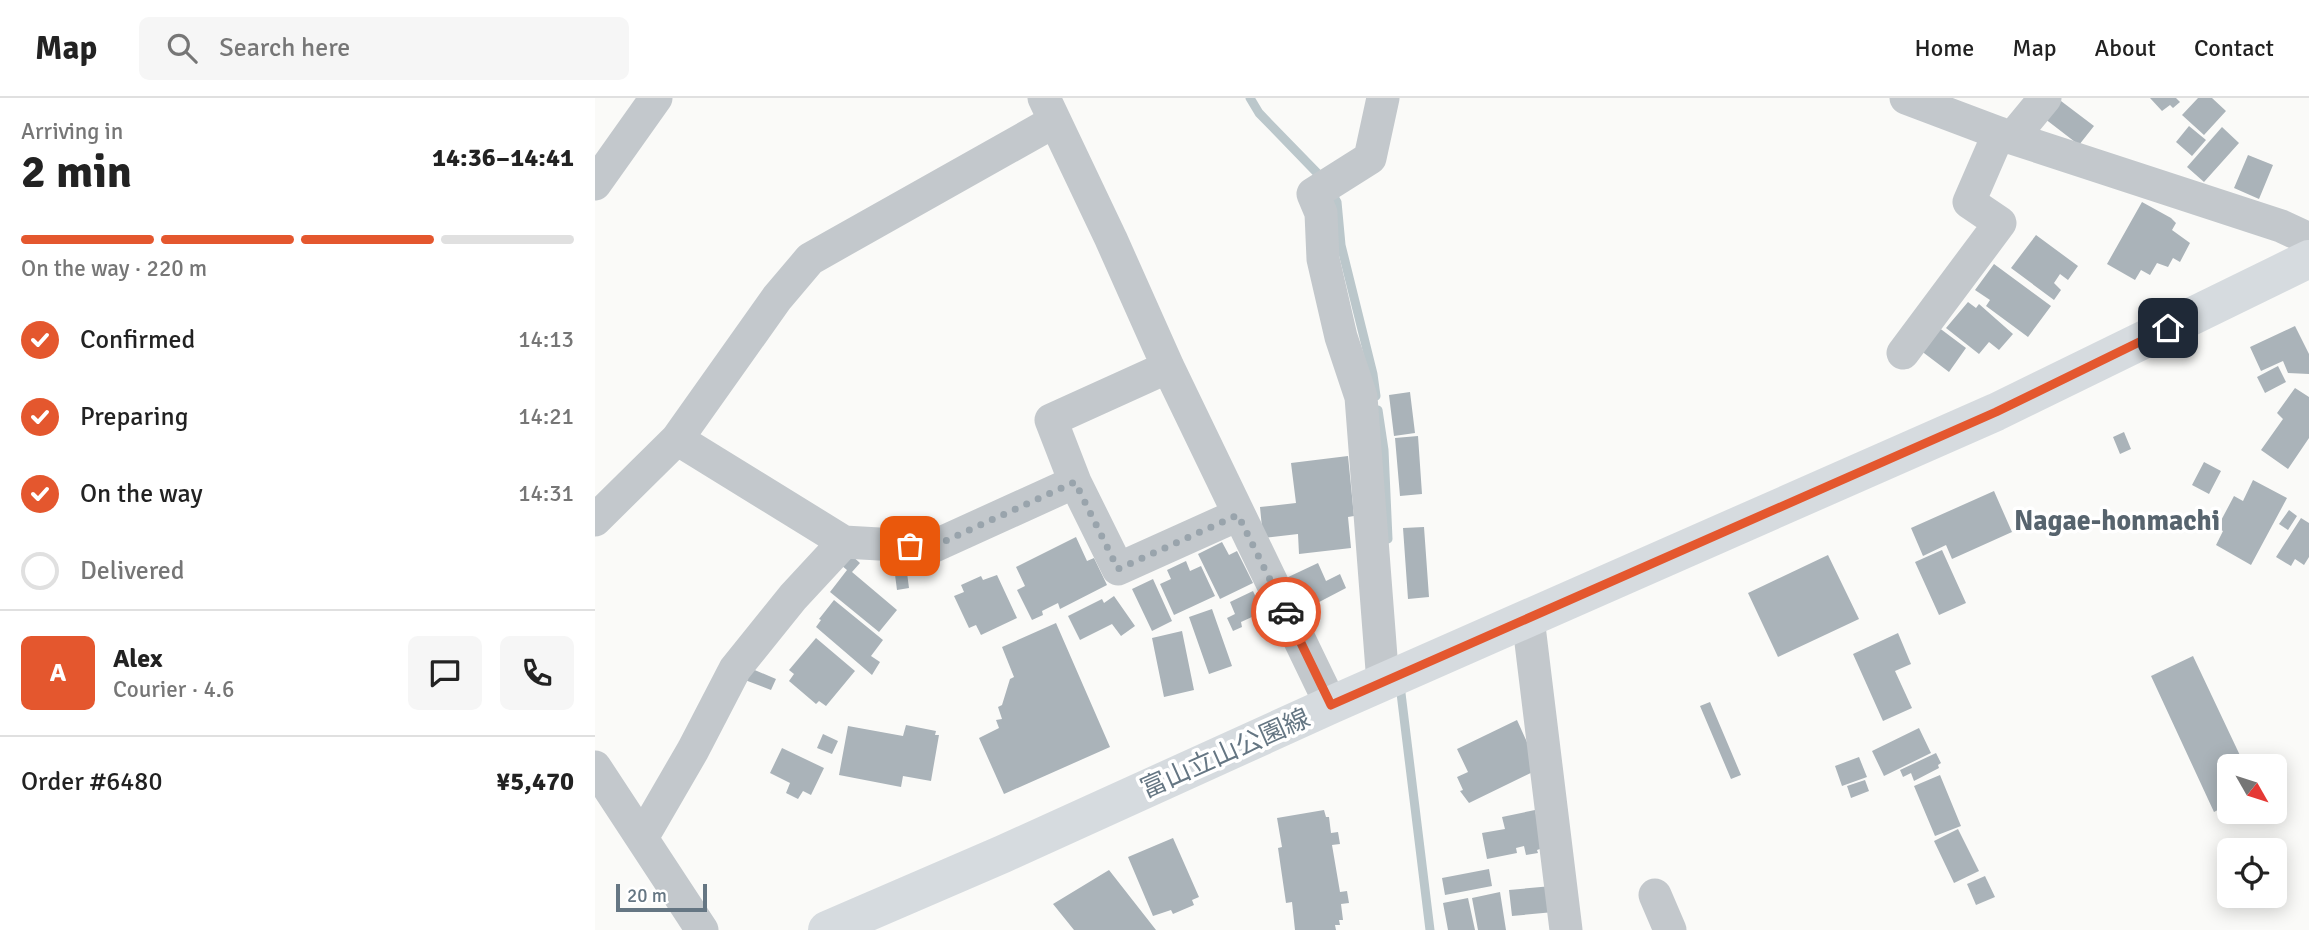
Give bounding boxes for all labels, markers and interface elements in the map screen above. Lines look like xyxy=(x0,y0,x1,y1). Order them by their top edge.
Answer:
search box xyxy=(139,17,629,80)
text: Map xyxy=(35,28,97,69)
icon: search xyxy=(163,29,201,67)
text: Search here xyxy=(219,32,350,64)
text: Home xyxy=(1914,33,1974,63)
text: Map xyxy=(2012,33,2057,63)
text: About xyxy=(2095,33,2156,63)
text: Contact xyxy=(2194,33,2274,63)
text: Arriving in xyxy=(21,117,123,146)
text: 14:36–14:41 xyxy=(432,142,574,174)
text: 2 min xyxy=(21,144,132,200)
text: On the way · 220 m xyxy=(21,254,207,283)
pin xyxy=(2138,298,2198,358)
icon: home xyxy=(2149,309,2187,347)
icon: check xyxy=(21,321,59,359)
text: Confirmed xyxy=(80,324,195,356)
text: 14:13 xyxy=(518,325,574,354)
icon: check xyxy=(21,398,59,436)
text: Preparing xyxy=(80,401,188,433)
text: 14:21 xyxy=(518,402,574,431)
icon: check xyxy=(21,475,59,513)
text: On the way xyxy=(80,478,203,510)
text: 14:31 xyxy=(518,479,574,508)
district label: Nagae-honmachi xyxy=(2014,504,2220,538)
pin xyxy=(880,516,940,576)
icon: bag xyxy=(891,527,929,565)
text: Delivered xyxy=(80,555,185,587)
courier xyxy=(1251,577,1321,647)
icon: car xyxy=(1267,593,1305,631)
button: chat xyxy=(408,636,482,710)
button: phone xyxy=(500,636,574,710)
text: Alex xyxy=(113,643,163,675)
text: A xyxy=(50,657,66,689)
text: Courier · 4.6 xyxy=(113,675,234,704)
street label: 富山立山公園線 xyxy=(1136,702,1315,806)
north arrow xyxy=(2217,754,2287,824)
map controls xyxy=(2217,754,2287,908)
text: Order #6480 xyxy=(21,766,162,798)
text: ¥5,470 xyxy=(496,766,574,798)
button: locate xyxy=(2217,838,2287,908)
scale bar xyxy=(616,881,707,913)
text: 20 m xyxy=(627,884,667,908)

